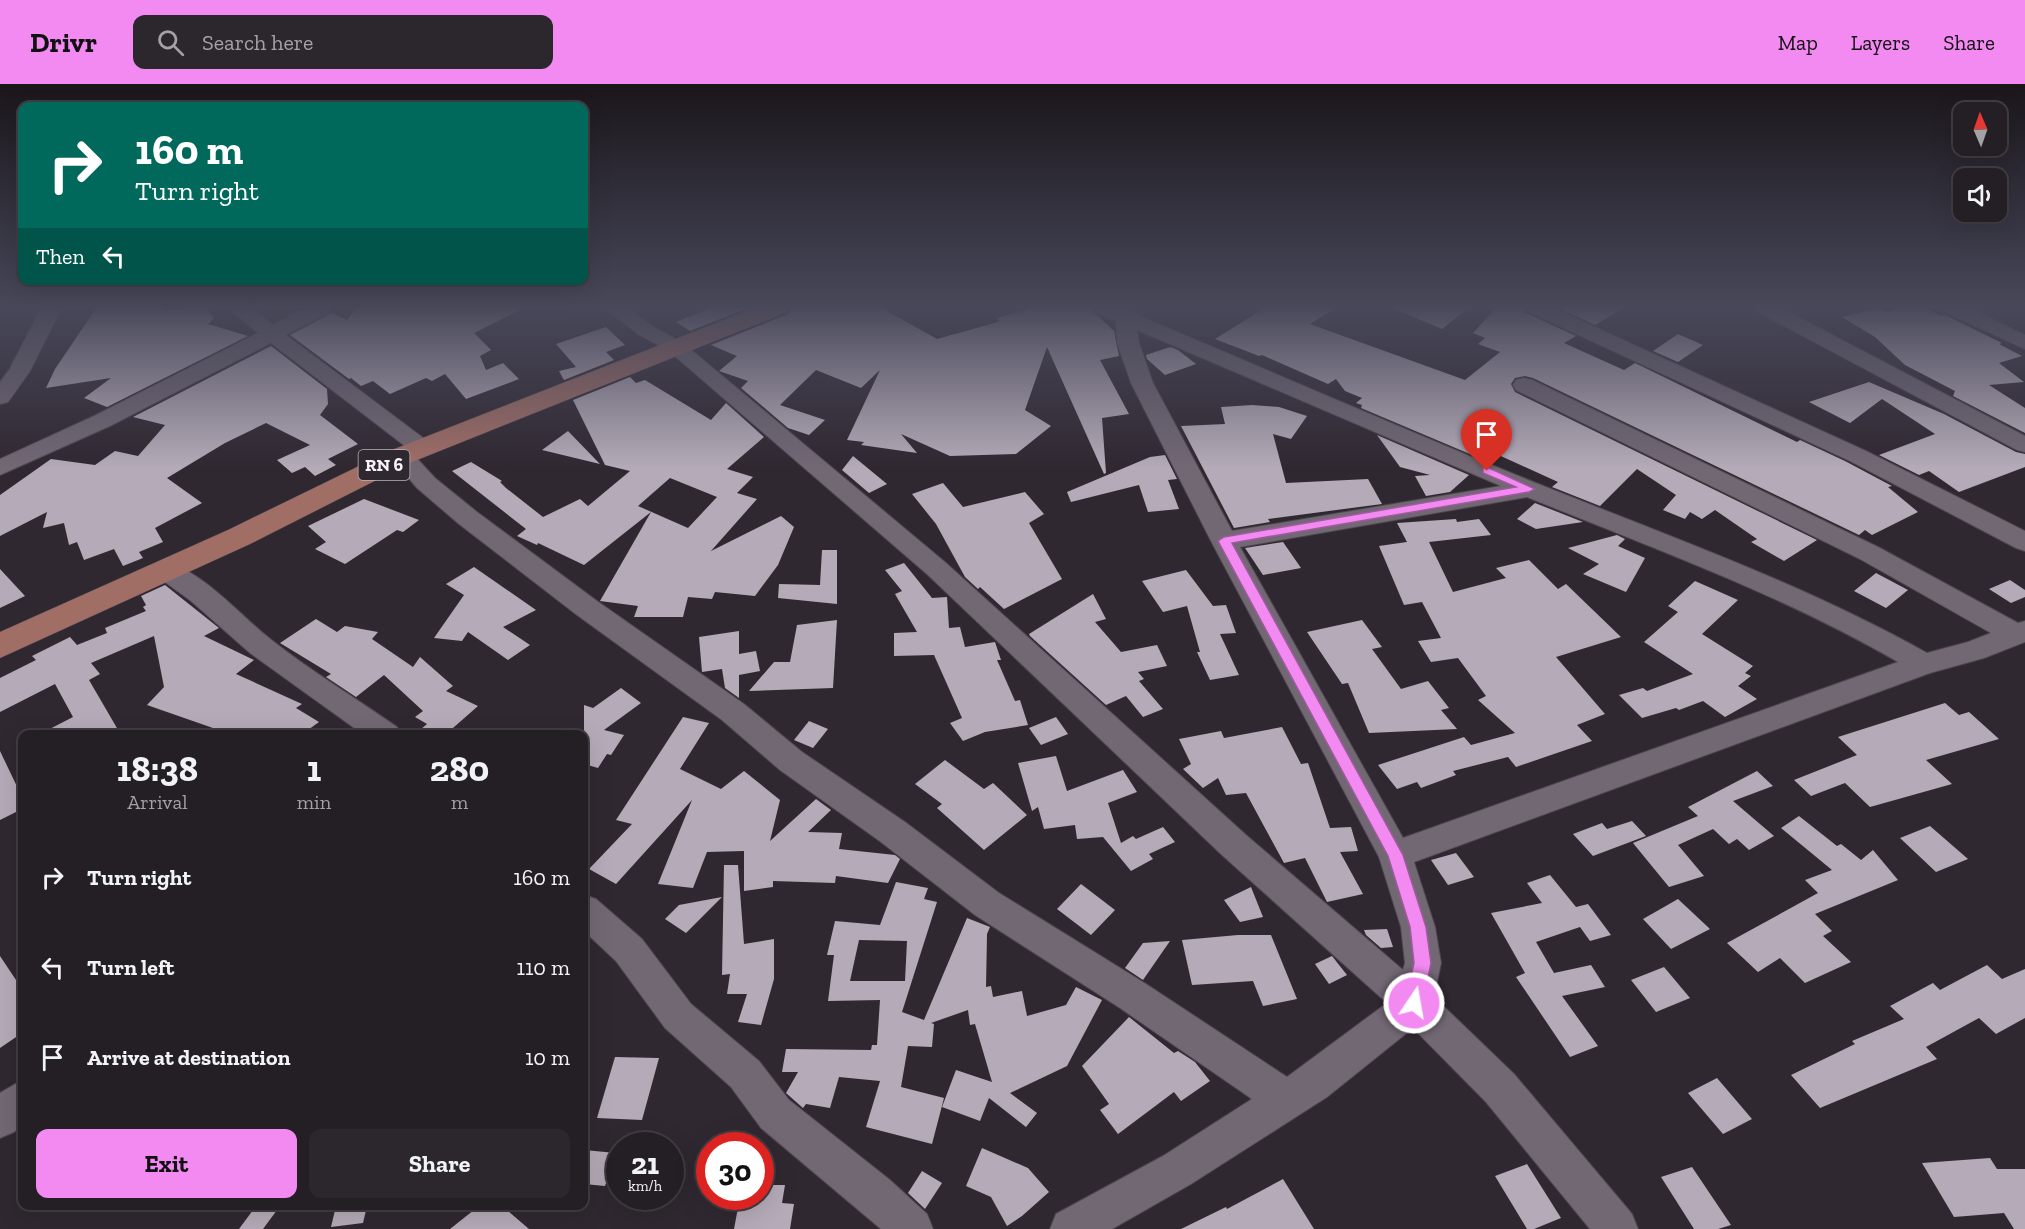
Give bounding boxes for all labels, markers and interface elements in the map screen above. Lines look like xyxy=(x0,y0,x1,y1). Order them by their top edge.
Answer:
search box xyxy=(133,15,553,69)
text: Drivr xyxy=(30,26,97,59)
icon: search xyxy=(154,26,187,59)
text: Search here xyxy=(202,29,313,56)
text: Map xyxy=(1778,30,1818,55)
text: Layers xyxy=(1851,30,1910,55)
text: Share xyxy=(1943,30,1995,55)
north arrow xyxy=(1953,102,2007,156)
map controls xyxy=(1953,102,2007,222)
text: 160 m xyxy=(135,124,243,175)
icon: right xyxy=(36,126,114,204)
button: sound xyxy=(1953,168,2007,222)
text: Turn right xyxy=(135,175,259,207)
icon: left xyxy=(97,240,130,273)
text: Then xyxy=(36,243,85,270)
pin xyxy=(1461,409,1512,471)
icon: arrive xyxy=(1470,418,1503,451)
road number: RN 6 xyxy=(358,450,410,480)
text: 18:38 xyxy=(117,747,198,790)
text: 1 xyxy=(307,747,321,790)
text: 280 xyxy=(430,747,489,790)
text: Arrival xyxy=(127,790,188,814)
text: min xyxy=(297,790,331,814)
text: m xyxy=(451,790,468,814)
icon: right xyxy=(36,861,69,894)
text: Turn right xyxy=(87,864,191,891)
text: 160 m xyxy=(513,864,570,891)
icon: left xyxy=(36,951,69,984)
text: Turn left xyxy=(87,954,174,981)
text: 110 m xyxy=(516,954,570,981)
position arrow xyxy=(1382,971,1446,1035)
icon: arrive xyxy=(36,1041,69,1074)
text: Arrive at destination xyxy=(87,1044,290,1071)
text: 10 m xyxy=(525,1044,570,1071)
button: Exit xyxy=(36,1129,297,1198)
button: Share xyxy=(309,1129,570,1198)
speed limit sign: 30 xyxy=(696,1132,774,1210)
text: 21 xyxy=(631,1146,659,1182)
text: km/h xyxy=(628,1177,662,1195)

